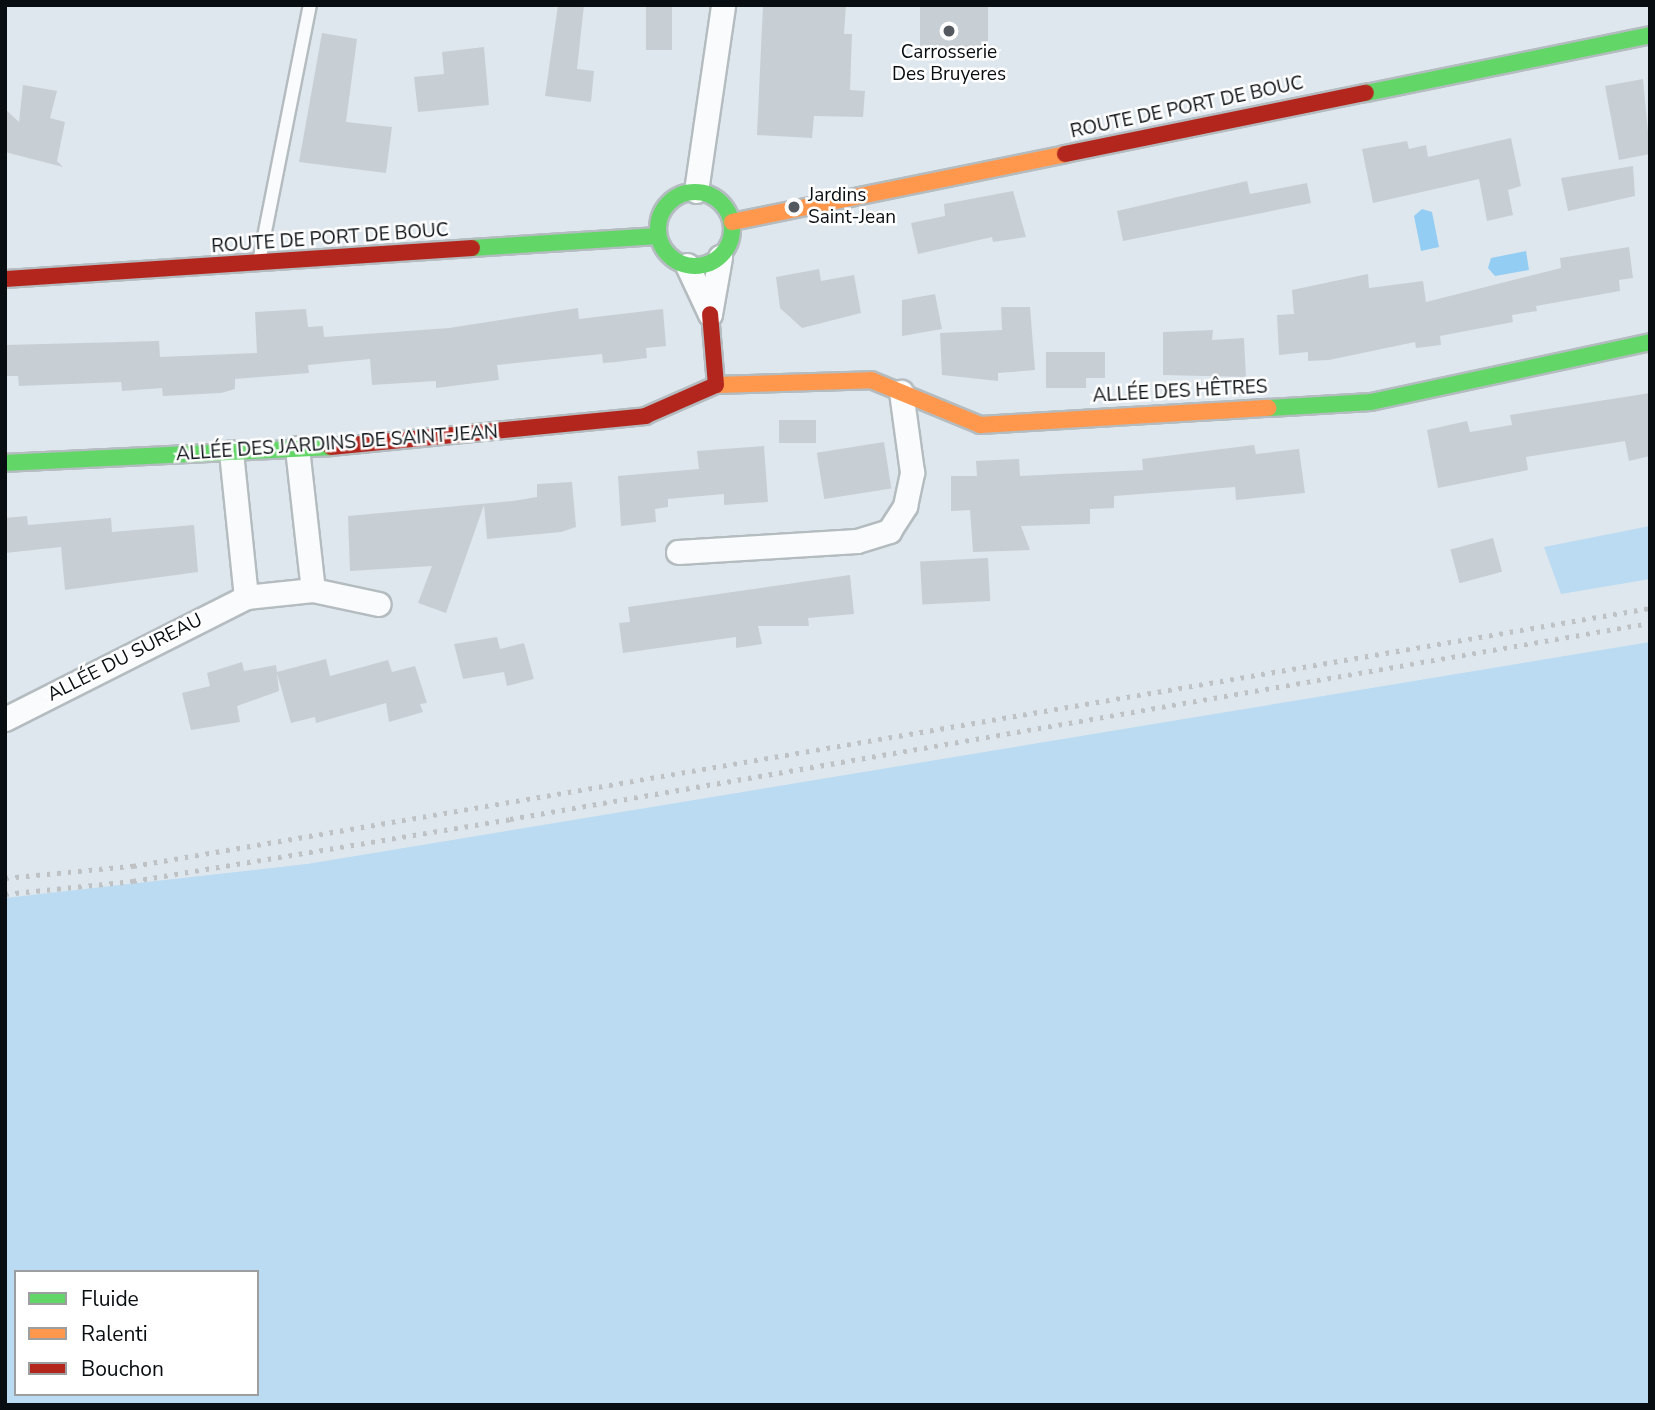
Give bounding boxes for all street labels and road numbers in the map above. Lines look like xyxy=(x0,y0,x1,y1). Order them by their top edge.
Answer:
street label: ROUTE DE PORT DE BOUC xyxy=(1068,72,1306,144)
street label: ROUTE DE PORT DE BOUC xyxy=(211,219,449,259)
street label: ALLÉE DES HÊTRES xyxy=(1092,376,1268,408)
street label: ALLÉE DES JARDINS DE SAINT-JEAN xyxy=(175,421,499,467)
street label: ALLÉE DU SUREAU xyxy=(44,609,206,707)

